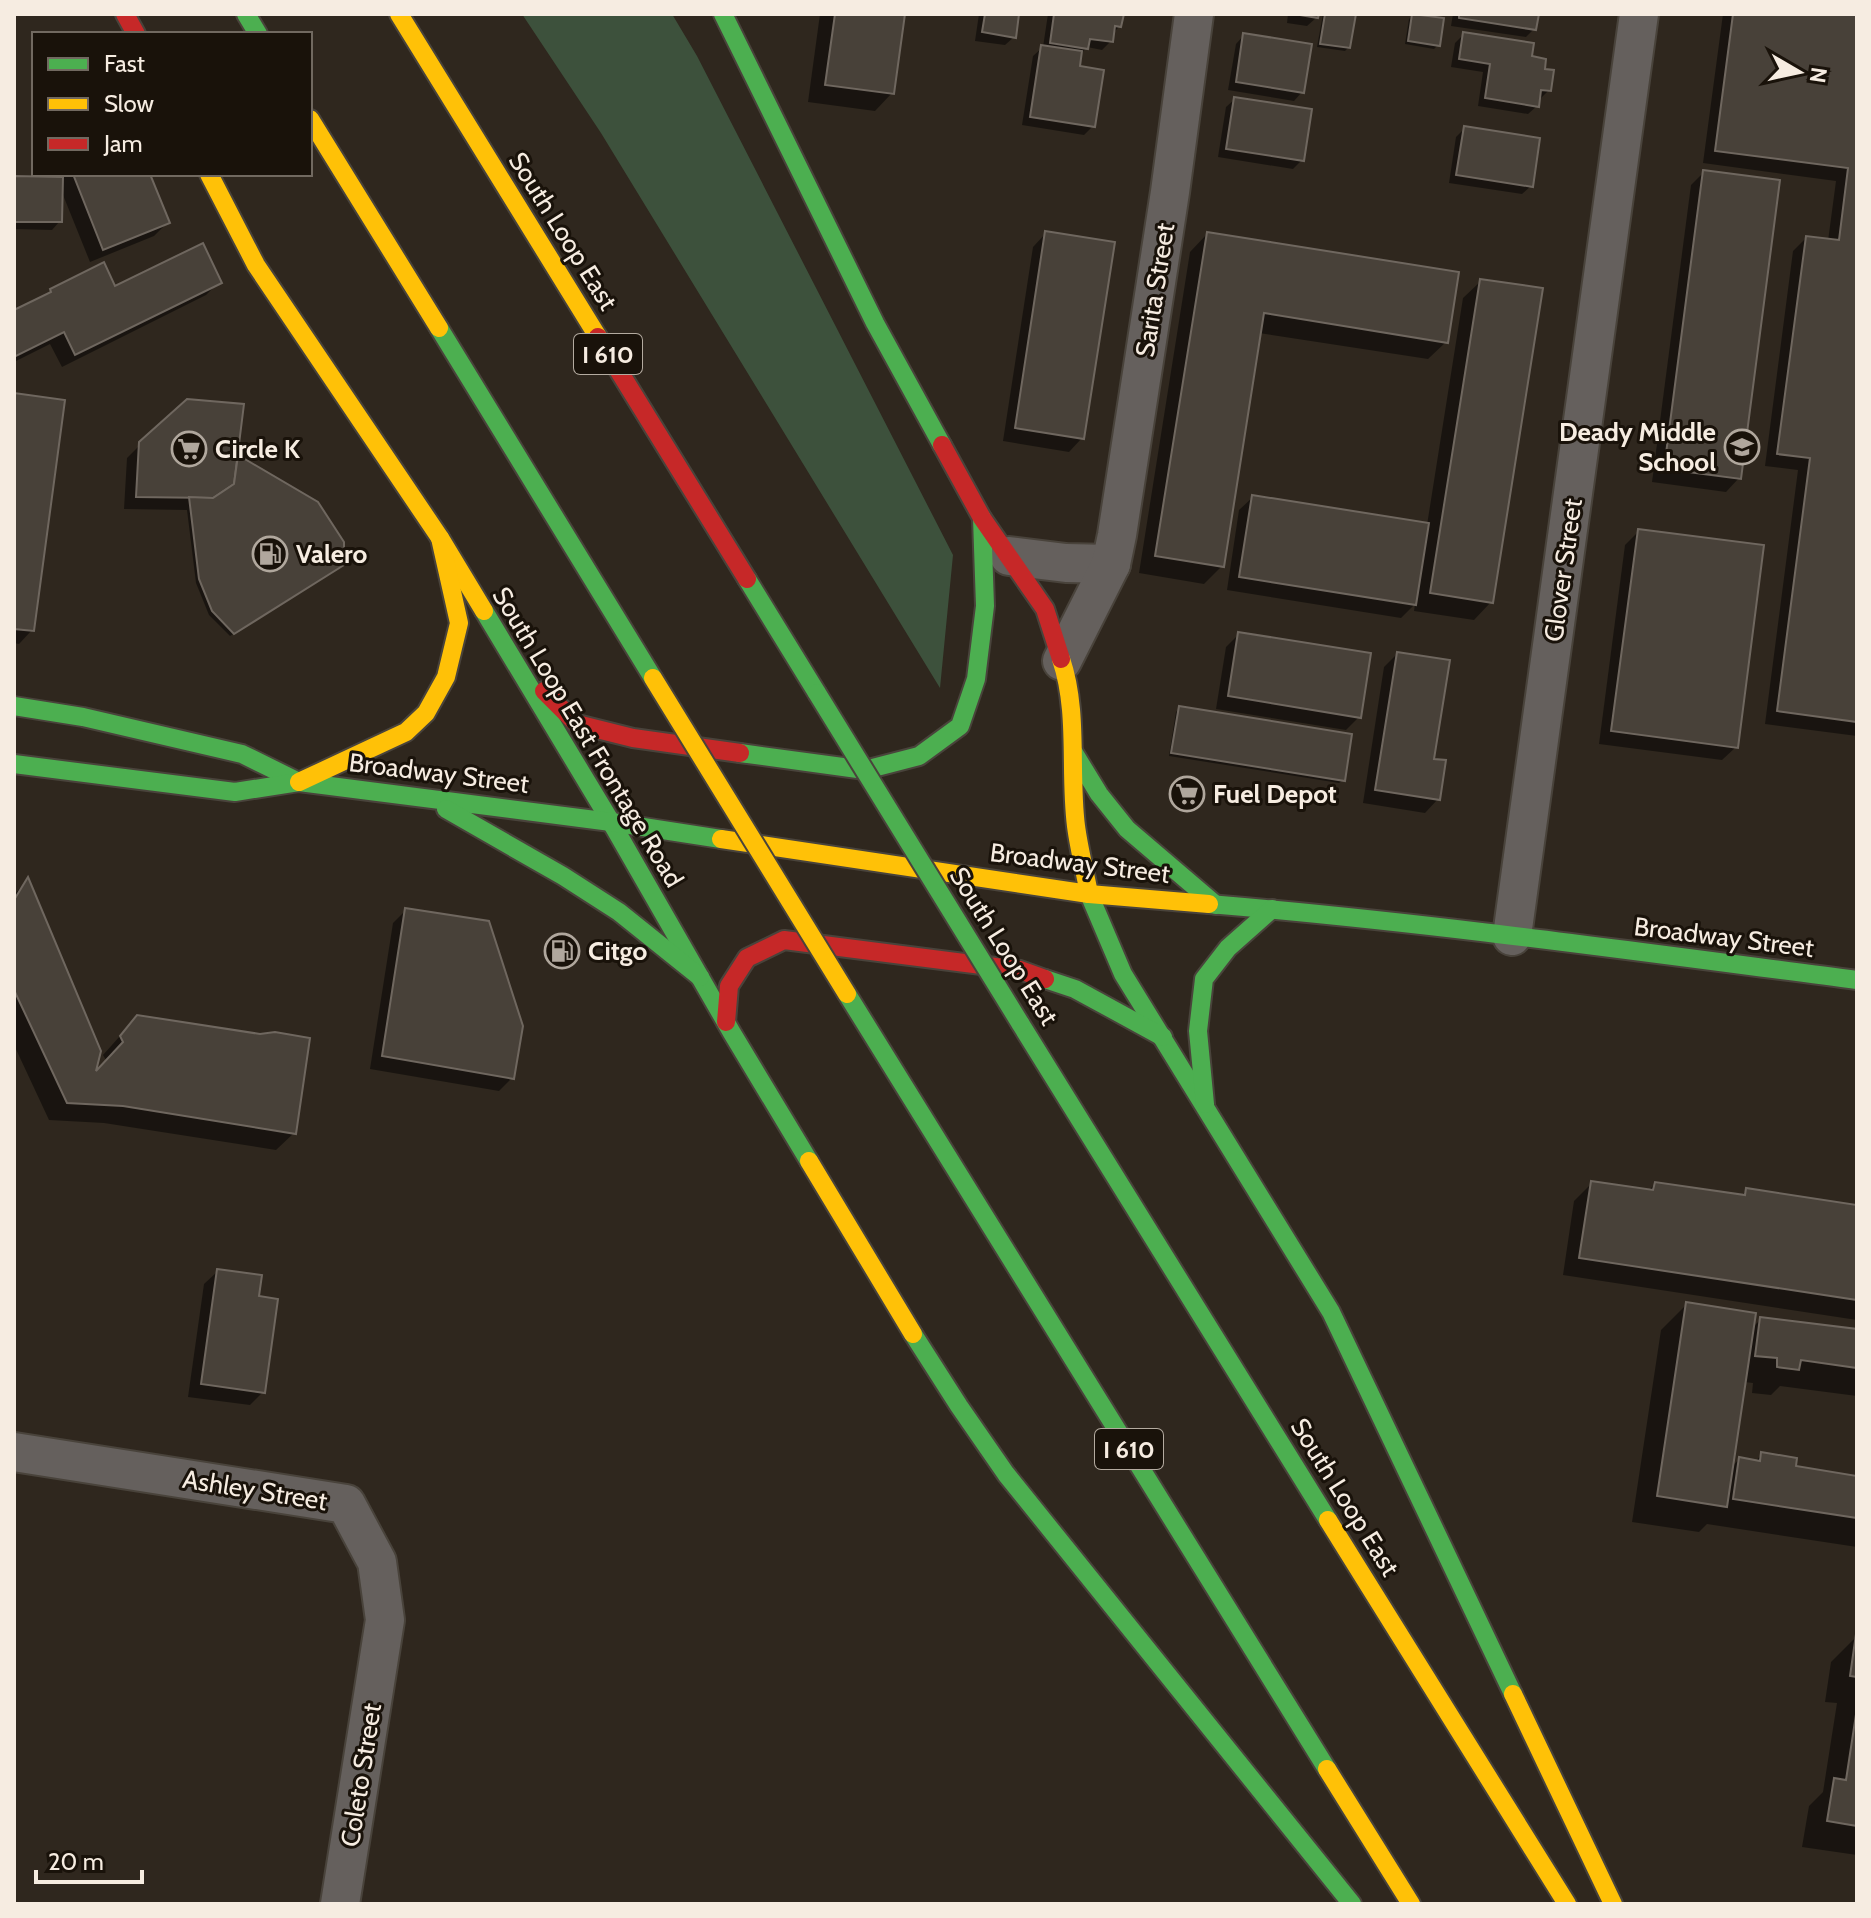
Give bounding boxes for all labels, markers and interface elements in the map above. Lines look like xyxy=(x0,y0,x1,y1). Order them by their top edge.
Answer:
legend xyxy=(32,32,312,176)
north arrow xyxy=(1759,32,1839,112)
text: Fast xyxy=(104,49,145,78)
text: N xyxy=(1804,65,1833,85)
text: Slow xyxy=(104,89,154,118)
text: Jam xyxy=(103,129,142,158)
street label: South Loop East xyxy=(502,146,624,316)
street label: Sarita Street xyxy=(1129,220,1181,359)
road number: I 610 xyxy=(574,334,642,374)
place label: Deady Middle School xyxy=(1559,416,1716,478)
school or university icon: Deady Middle School xyxy=(1723,428,1761,466)
supermarket icon: Circle K xyxy=(170,430,208,468)
place label: Circle K xyxy=(215,433,301,465)
street label: Glover Street xyxy=(1537,496,1589,644)
fuel station icon: Valero xyxy=(251,535,289,573)
place label: Valero xyxy=(296,538,367,570)
street label: South Loop East Frontage Road xyxy=(486,581,690,893)
street label: Broadway Street xyxy=(347,746,531,800)
supermarket icon: Fuel Depot xyxy=(1168,775,1206,813)
place label: Fuel Depot xyxy=(1213,778,1337,810)
street label: Broadway Street xyxy=(988,836,1172,890)
street label: South Loop East xyxy=(943,861,1065,1031)
street label: Broadway Street xyxy=(1632,910,1816,964)
fuel station icon: Citgo xyxy=(543,932,581,970)
place label: Citgo xyxy=(588,935,648,967)
street label: South Loop East xyxy=(1284,1412,1406,1582)
road number: I 610 xyxy=(1095,1429,1163,1469)
street label: Ashley Street xyxy=(180,1463,330,1517)
street label: Coleto Street xyxy=(334,1701,388,1849)
scale bar xyxy=(36,1834,142,1884)
text: 20 m xyxy=(48,1847,104,1876)

